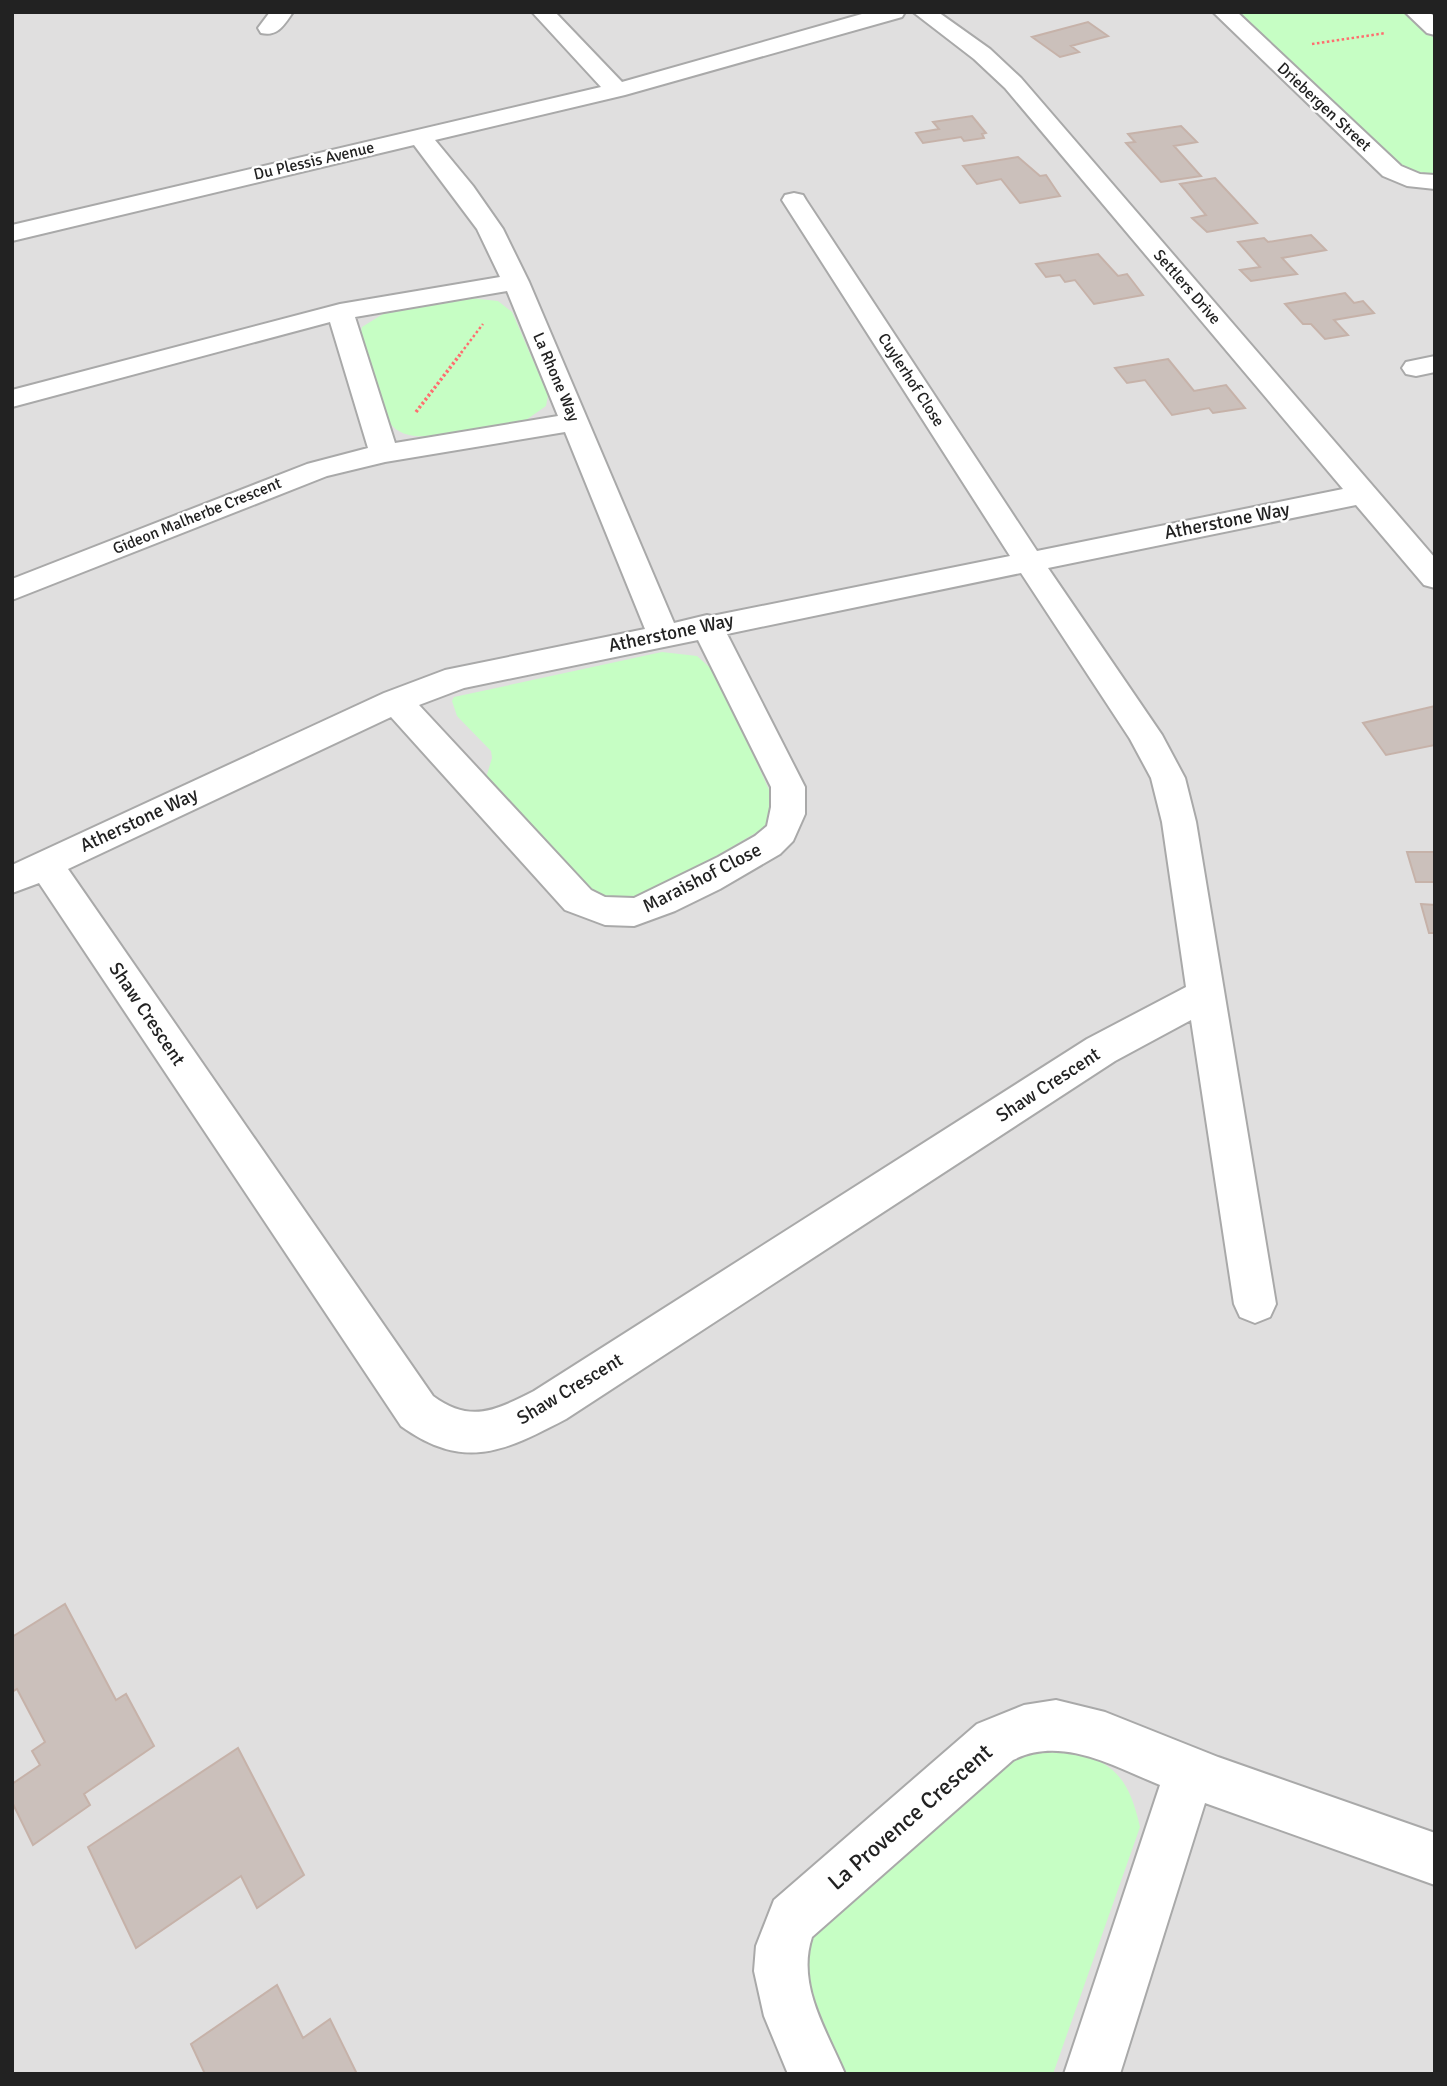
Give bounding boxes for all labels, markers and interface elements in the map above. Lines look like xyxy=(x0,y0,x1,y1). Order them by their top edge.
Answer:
street label: Driebergen Street xyxy=(1273,58,1376,156)
street label: Du Plessis Avenue xyxy=(252,137,376,185)
street label: Settlers Drive xyxy=(1149,245,1225,329)
street label: La Rhone Way xyxy=(528,329,584,425)
street label: Cuylerhof Close xyxy=(873,329,949,431)
street label: Gideon Malherbe Crescent xyxy=(110,473,285,559)
street label: Atherstone Way xyxy=(1162,497,1292,545)
street label: Atherstone Way xyxy=(606,608,736,658)
street label: Atherstone Way xyxy=(76,782,202,858)
street label: Maraishof Close xyxy=(639,838,765,918)
street label: Shaw Crescent xyxy=(104,958,191,1071)
street label: Shaw Crescent xyxy=(991,1042,1105,1128)
street label: Shaw Crescent xyxy=(513,1348,628,1430)
street label: La Provence Crescent xyxy=(822,1738,998,1896)

